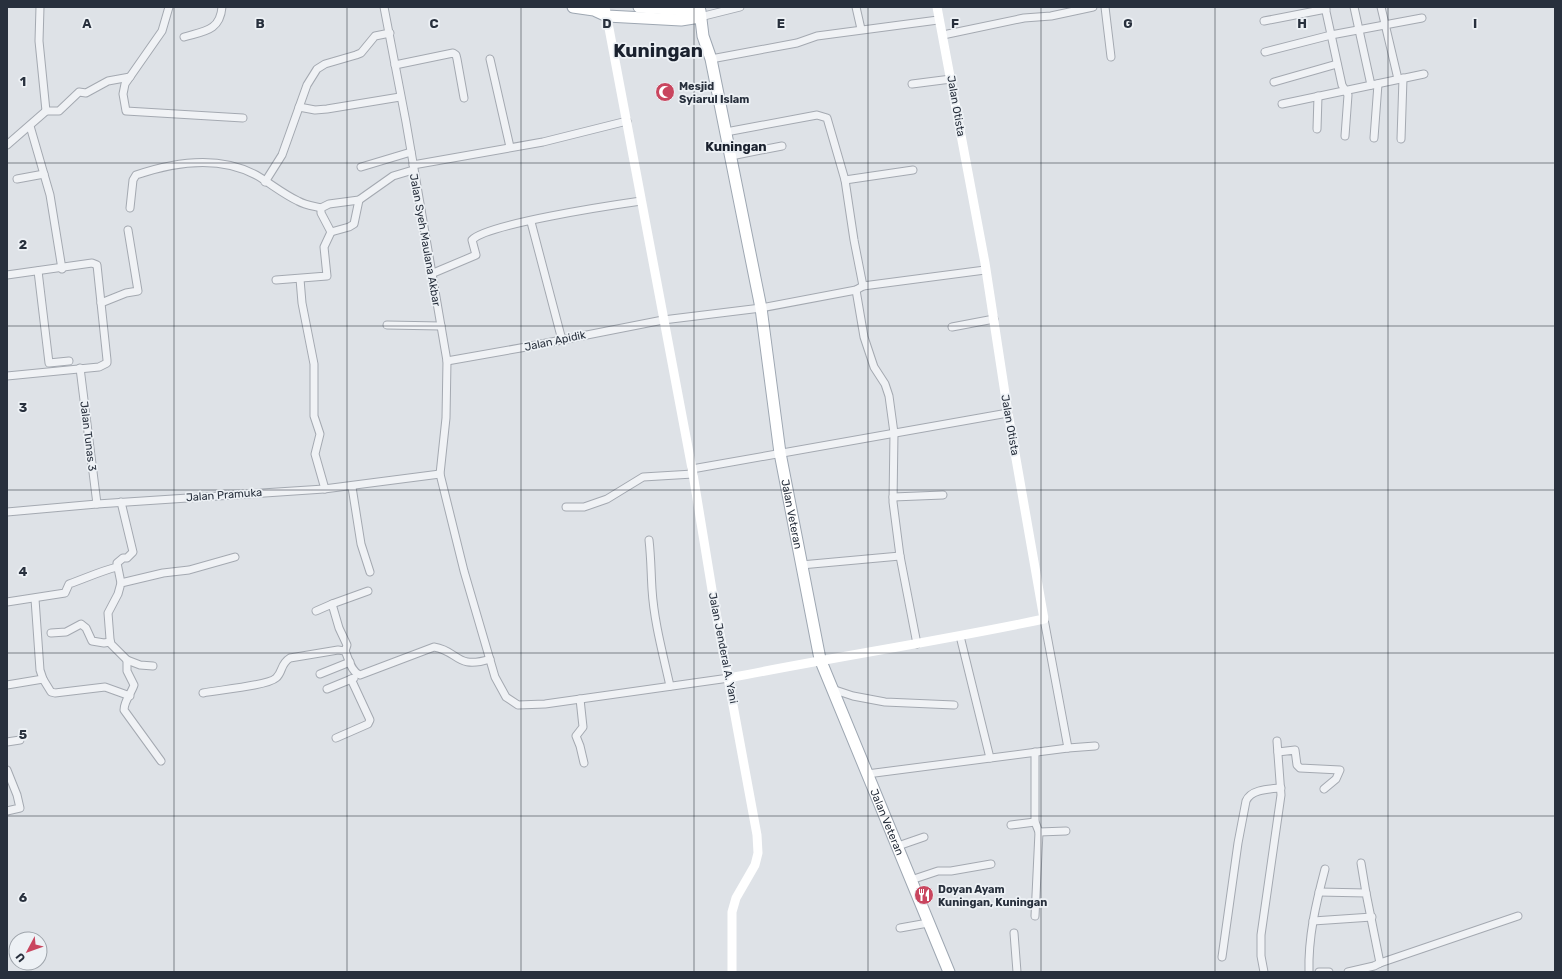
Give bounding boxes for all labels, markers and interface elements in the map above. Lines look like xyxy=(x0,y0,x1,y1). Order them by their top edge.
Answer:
text: A xyxy=(82,16,92,31)
text: B xyxy=(255,16,265,31)
text: C xyxy=(429,16,439,31)
text: D xyxy=(602,16,612,31)
text: E xyxy=(777,16,785,31)
text: F xyxy=(951,16,959,31)
text: G xyxy=(1123,16,1133,31)
text: H xyxy=(1297,16,1307,31)
text: I xyxy=(1473,16,1477,31)
district label: Kuningan xyxy=(613,39,703,62)
text: 1 xyxy=(20,74,26,89)
street label: Jalan Otista xyxy=(944,75,968,137)
place label: Mesjid Syiarul Islam xyxy=(679,80,749,106)
mosque icon: Mesjid Syiarul Islam xyxy=(654,81,676,103)
district label: Kuningan xyxy=(705,139,767,154)
street label: Jalan Syeh Maulana Akbar xyxy=(407,173,443,308)
text: 2 xyxy=(19,237,27,252)
street label: Jalan Apidik xyxy=(523,328,587,354)
street label: Jalan Otista xyxy=(998,394,1022,456)
text: 3 xyxy=(19,400,28,415)
street label: Jalan Tunas 3 xyxy=(77,400,99,472)
street label: Jalan Veteran xyxy=(779,478,805,550)
street label: Jalan Pramuka xyxy=(185,486,263,504)
text: 4 xyxy=(19,564,28,579)
street label: Jalan Jenderal A. Yani xyxy=(706,591,740,705)
text: 5 xyxy=(19,727,27,742)
street label: Jalan Veteran xyxy=(868,787,907,857)
place label: Doyan Ayam Kuningan, Kuningan xyxy=(938,883,1047,909)
restaurant icon: Doyan Ayam Kuningan, Kuningan xyxy=(913,884,935,906)
text: 6 xyxy=(19,890,28,905)
north arrow xyxy=(8,931,48,971)
text: U xyxy=(13,950,28,965)

